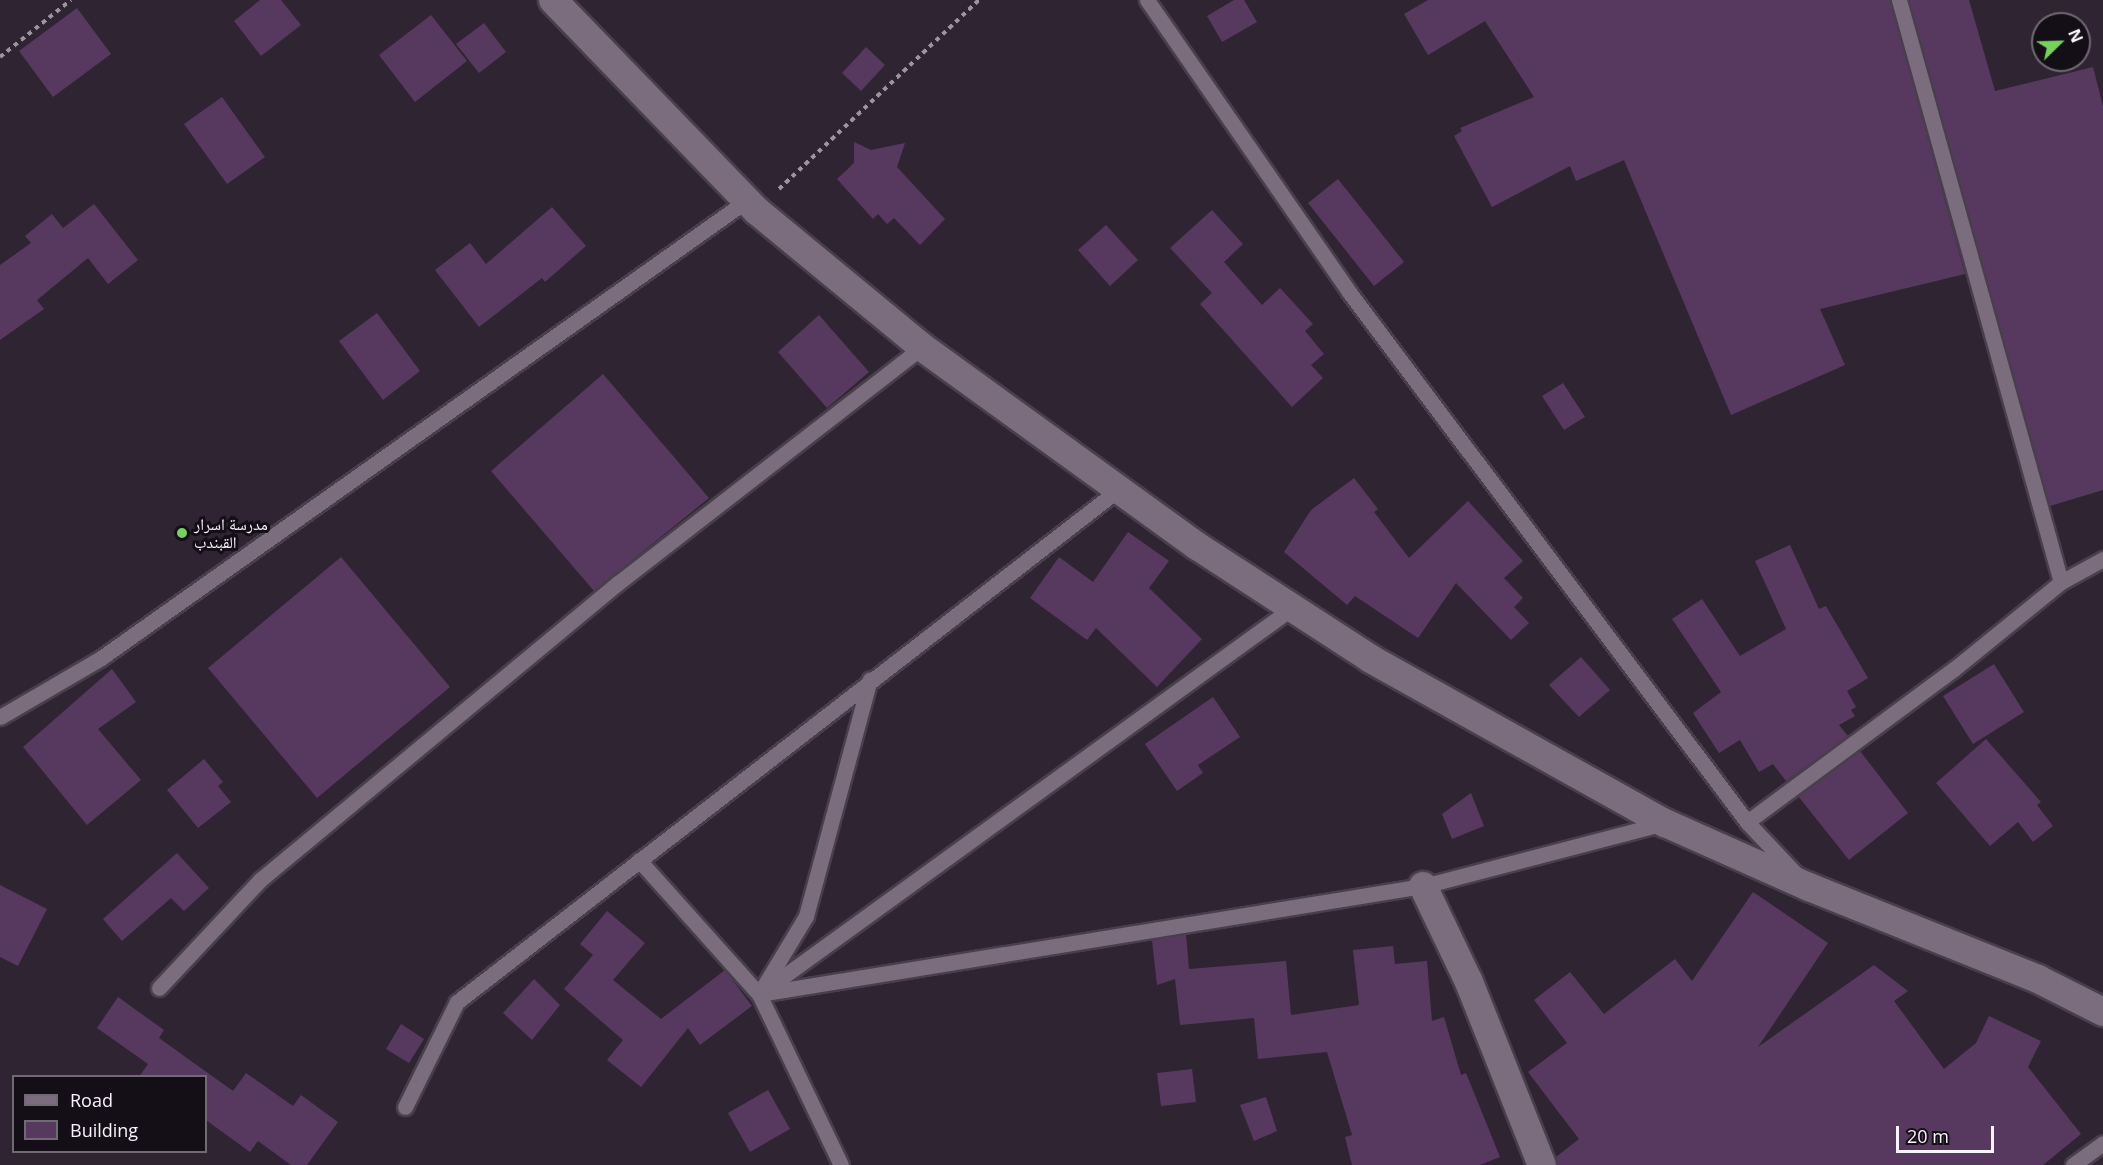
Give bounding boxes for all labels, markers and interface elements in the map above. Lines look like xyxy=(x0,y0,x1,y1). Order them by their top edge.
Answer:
north arrow xyxy=(2031,12,2091,72)
text: N xyxy=(2063,25,2088,46)
place label: مدرسة اسرار القبندب xyxy=(194,514,268,552)
marker: مدرسة اسرار القبندب xyxy=(175,526,189,540)
legend xyxy=(12,1075,207,1153)
text: Road xyxy=(70,1088,113,1112)
scale bar xyxy=(1899,1114,1996,1152)
text: Building xyxy=(70,1118,138,1142)
text: 20 m xyxy=(1907,1124,1949,1148)

